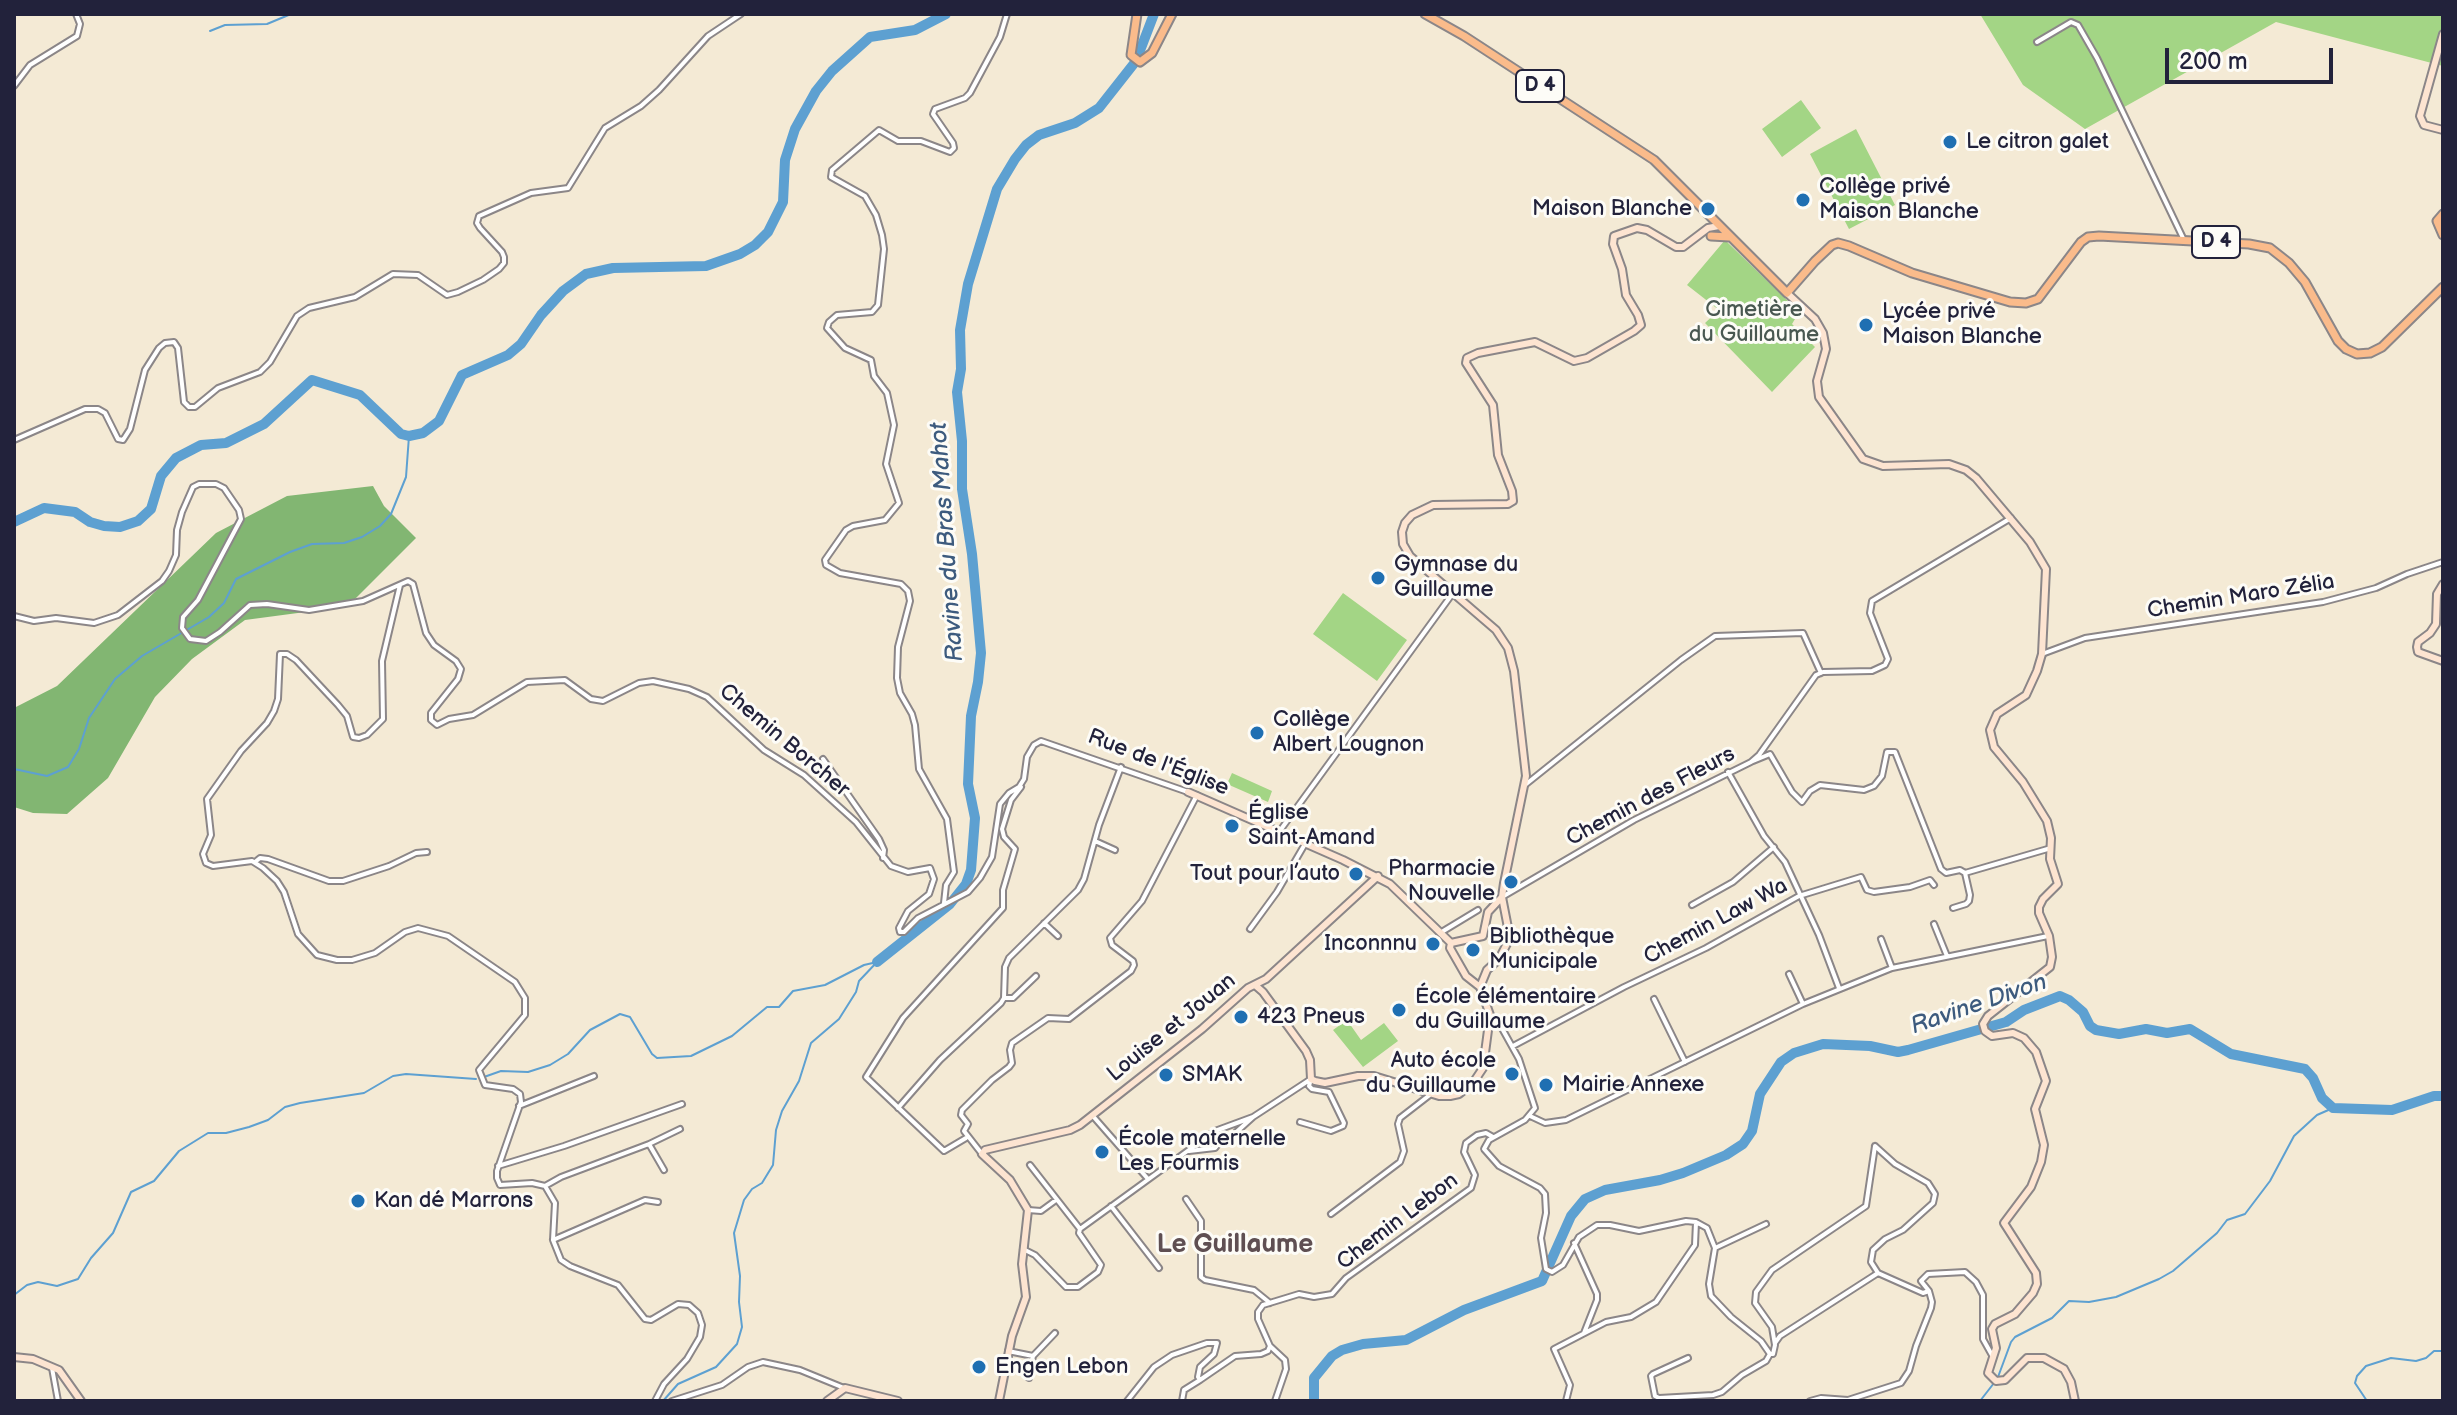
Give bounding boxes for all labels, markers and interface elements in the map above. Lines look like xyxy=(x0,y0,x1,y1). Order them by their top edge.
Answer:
scale bar xyxy=(2169,32,2337,82)
text: 200 m xyxy=(2179,47,2248,76)
road number: D 4 xyxy=(1516,70,1564,102)
place label: Le citron galet xyxy=(1966,129,2109,155)
marker: Le citron galet xyxy=(1941,133,1959,151)
place label: Collège privé Maison Blanche xyxy=(1819,174,1979,226)
marker: Collège privé Maison Blanche xyxy=(1794,191,1812,209)
place label: Maison Blanche xyxy=(1532,196,1692,222)
marker: Maison Blanche xyxy=(1699,200,1717,218)
road number: D 4 xyxy=(2192,226,2240,258)
park label: Cimetière du Guillaume xyxy=(1689,297,1819,348)
place label: Lycée privé Maison Blanche xyxy=(1882,299,2042,350)
marker: Lycée privé Maison Blanche xyxy=(1857,316,1875,334)
water label: Ravine du Bras Mahot xyxy=(925,421,971,663)
place label: Gymnase du Guillaume xyxy=(1394,552,1518,604)
marker: Gymnase du Guillaume xyxy=(1369,569,1387,587)
street label: Chemin Maro Zélia xyxy=(2146,569,2336,625)
street label: Chemin Borcher xyxy=(713,679,855,803)
place label: Collège Albert Lougnon xyxy=(1273,707,1424,758)
street label: Rue de l'Église xyxy=(1084,724,1232,802)
marker: Collège Albert Lougnon xyxy=(1248,724,1266,742)
street label: Chemin des Fleurs xyxy=(1562,741,1740,853)
place label: Église Saint-Amand xyxy=(1248,800,1375,852)
marker: Église Saint-Amand xyxy=(1223,817,1241,835)
place label: Pharmacie Nouvelle xyxy=(1388,856,1495,908)
place label: Tout pour l’auto xyxy=(1190,861,1340,887)
marker: Tout pour l’auto xyxy=(1347,865,1365,883)
marker: Pharmacie Nouvelle xyxy=(1502,873,1520,891)
street label: Chemin Law Wa xyxy=(1640,873,1792,971)
place label: Bibliothèque Municipale xyxy=(1489,924,1614,976)
place label: Inconnnu xyxy=(1324,931,1417,957)
marker: Inconnnu xyxy=(1424,935,1442,953)
marker: Bibliothèque Municipale xyxy=(1464,941,1482,959)
street label: Louise et Jouan xyxy=(1102,968,1242,1088)
water label: Ravine Divon xyxy=(1907,968,2051,1042)
place label: École élémentaire du Guillaume xyxy=(1415,984,1596,1036)
marker: École élémentaire du Guillaume xyxy=(1390,1001,1408,1019)
place label: 423 Pneus xyxy=(1257,1004,1365,1030)
marker: 423 Pneus xyxy=(1232,1008,1250,1026)
place label: Auto école du Guillaume xyxy=(1366,1048,1496,1100)
place label: SMAK xyxy=(1182,1062,1242,1088)
marker: Auto école du Guillaume xyxy=(1503,1065,1521,1083)
marker: SMAK xyxy=(1157,1066,1175,1084)
place label: Mairie Annexe xyxy=(1562,1072,1704,1098)
marker: Mairie Annexe xyxy=(1537,1076,1555,1094)
place label: École maternelle Les Fourmis xyxy=(1118,1126,1286,1178)
marker: École maternelle Les Fourmis xyxy=(1093,1143,1111,1161)
street label: Chemin Lebon xyxy=(1332,1168,1464,1276)
place label: Kan dé Marrons xyxy=(374,1188,533,1214)
marker: Kan dé Marrons xyxy=(349,1192,367,1210)
district label: Le Guillaume xyxy=(1157,1229,1313,1261)
place label: Engen Lebon xyxy=(995,1354,1128,1380)
marker: Engen Lebon xyxy=(970,1358,988,1376)

